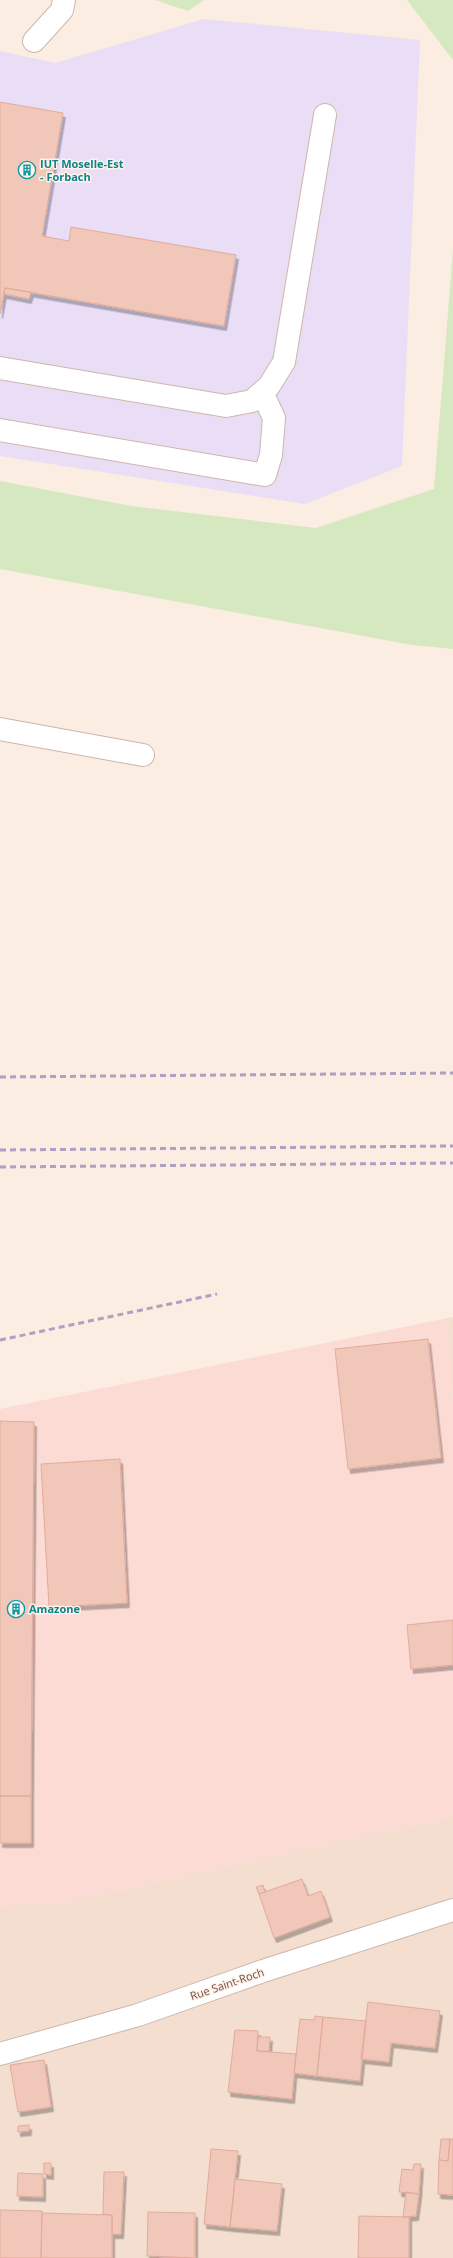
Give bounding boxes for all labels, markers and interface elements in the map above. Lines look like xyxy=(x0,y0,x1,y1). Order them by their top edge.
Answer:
place label: IUT Moselle-Est - Forbach xyxy=(40,156,124,184)
building icon: IUT Moselle-Est - Forbach xyxy=(17,160,37,180)
building icon: Amazone xyxy=(6,1599,26,1619)
place label: Amazone xyxy=(29,1601,80,1616)
street label: Rue Saint-Roch xyxy=(188,1964,266,2003)

